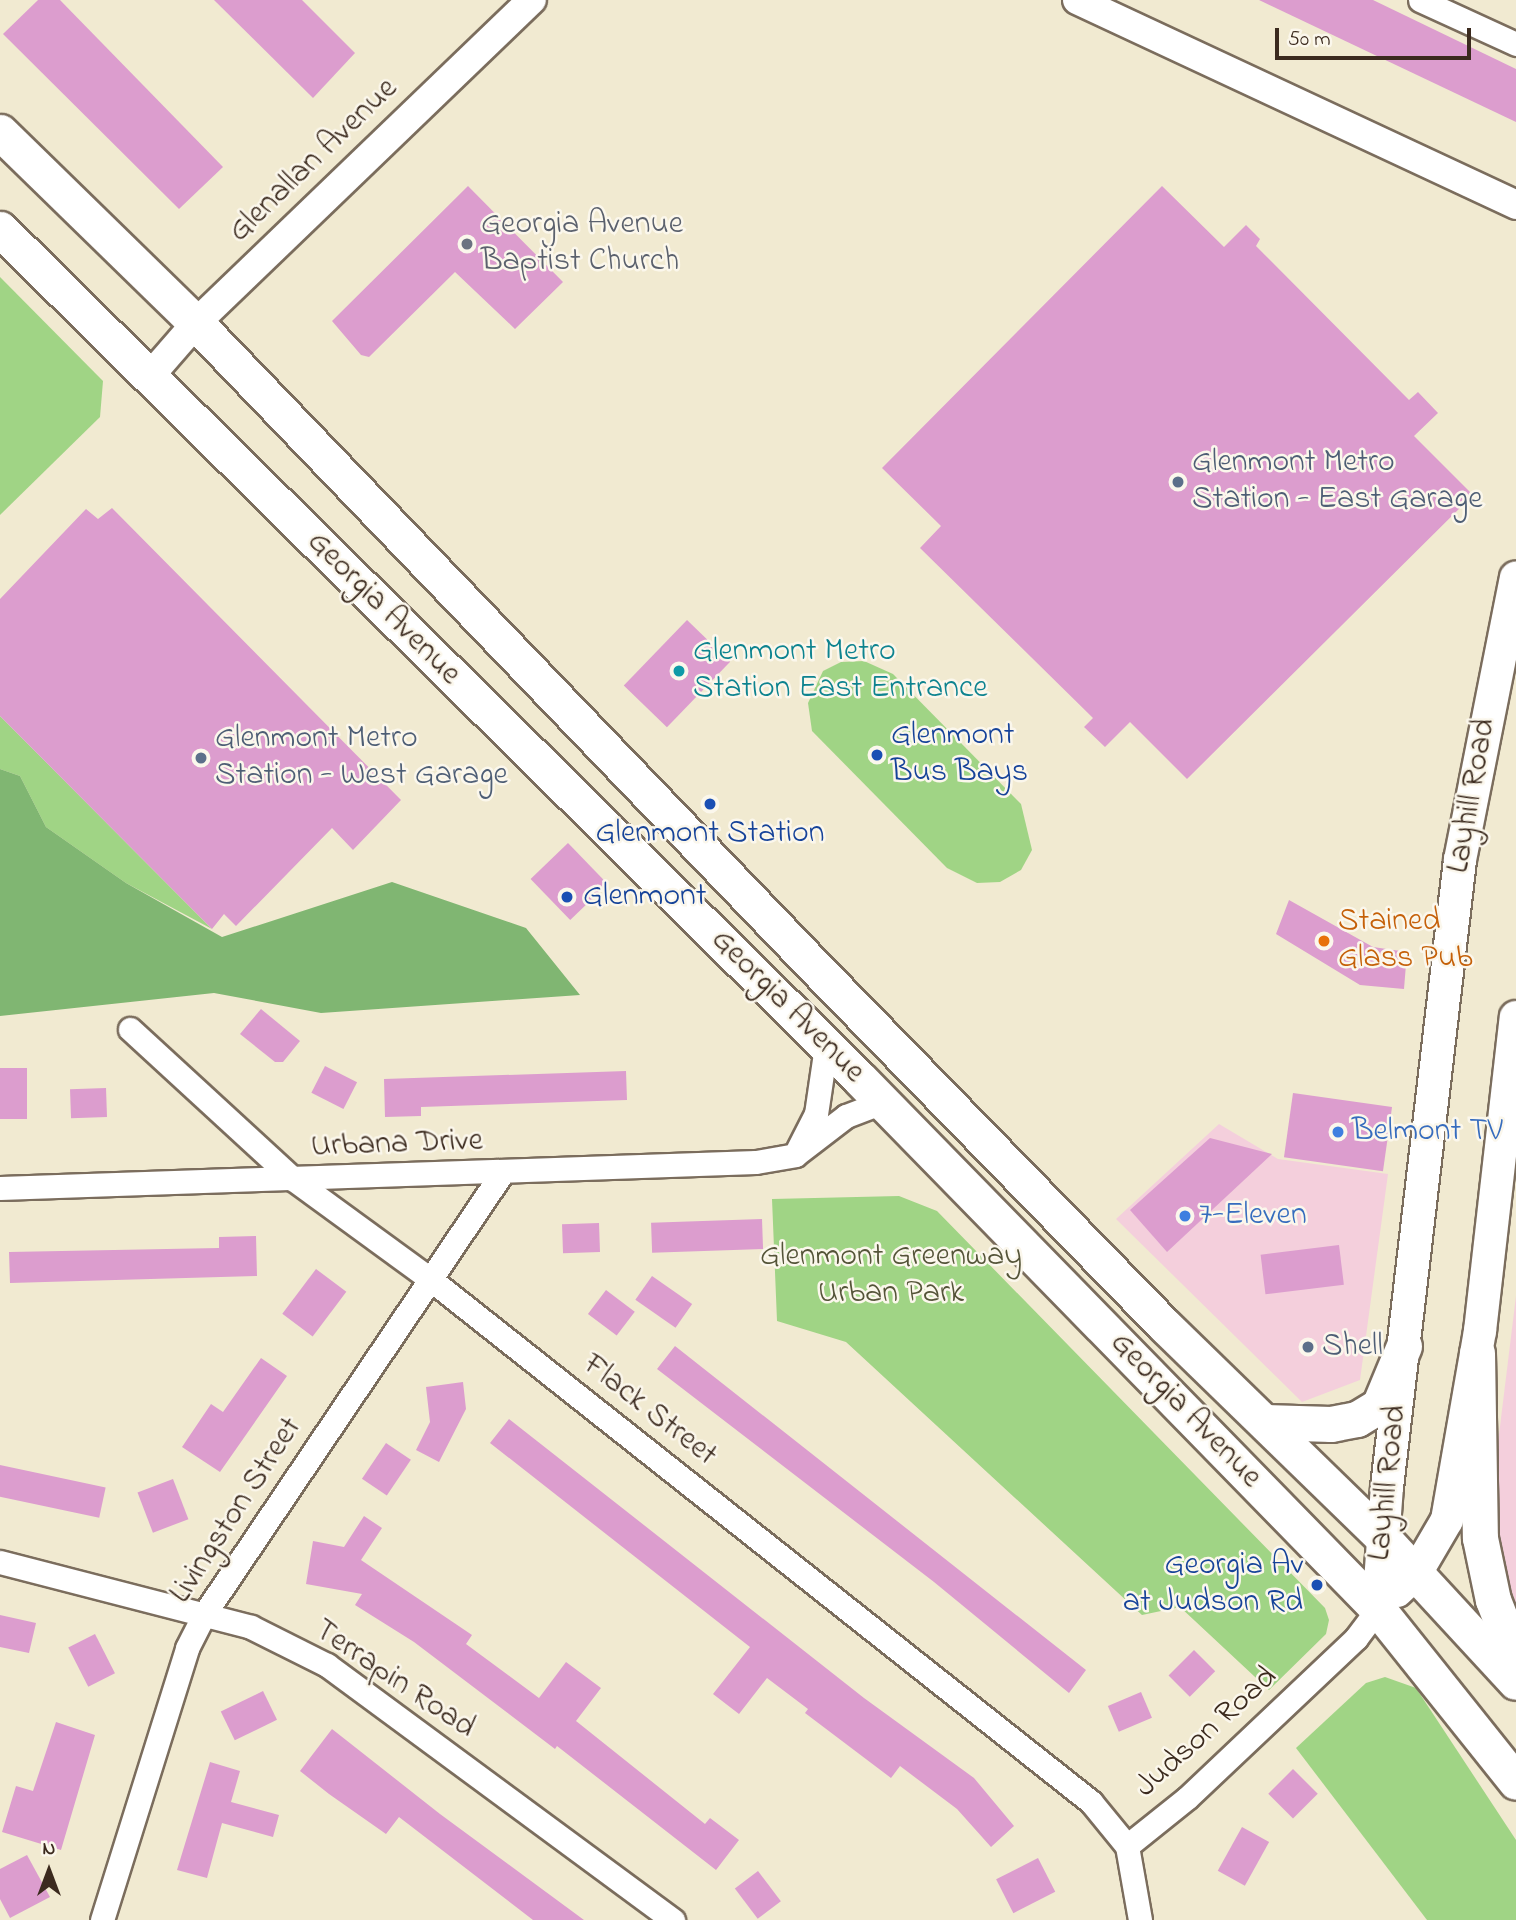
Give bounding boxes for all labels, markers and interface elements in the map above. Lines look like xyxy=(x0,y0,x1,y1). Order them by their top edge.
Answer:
scale bar xyxy=(1278,14,1474,58)
text: 50 m xyxy=(1288,25,1331,55)
street label: Glenallan Avenue xyxy=(221,71,407,251)
place label: Georgia Avenue Baptist Church xyxy=(481,207,683,282)
marker: Georgia Avenue Baptist Church xyxy=(459,236,475,252)
place label: Glenmont Metro Station - East Garage xyxy=(1192,445,1482,520)
marker: Glenmont Metro Station - East Garage xyxy=(1170,474,1186,490)
street label: Georgia Avenue xyxy=(298,524,468,694)
place label: Glenmont Metro Station East Entrance xyxy=(693,634,988,709)
marker: Glenmont Metro Station East Entrance xyxy=(671,663,687,679)
street label: Layhill Road xyxy=(1441,716,1505,876)
place label: Glenmont Bus Bays xyxy=(891,718,1028,793)
place label: Glenmont Metro Station - West Garage xyxy=(215,721,508,796)
marker: Glenmont Bus Bays xyxy=(869,747,885,763)
marker: Glenmont Metro Station - West Garage xyxy=(193,750,209,766)
marker: Glenmont Station xyxy=(702,796,718,812)
place label: Glenmont Station xyxy=(595,815,825,853)
place label: Glenmont xyxy=(583,878,707,916)
marker: Glenmont xyxy=(557,887,577,907)
place label: Stained Glass Pub xyxy=(1338,904,1473,979)
street label: Georgia Avenue xyxy=(702,922,872,1092)
marker: Stained Glass Pub xyxy=(1316,933,1332,949)
place label: Belmont TV xyxy=(1352,1113,1503,1151)
street label: Urbana Drive xyxy=(310,1123,484,1167)
marker: Belmont TV xyxy=(1330,1124,1346,1140)
place label: 7-Eleven xyxy=(1199,1197,1307,1235)
marker: 7-Eleven xyxy=(1177,1208,1193,1224)
park label: Glenmont Greenway Urban Park xyxy=(760,1239,1022,1314)
street label: Georgia Avenue xyxy=(1101,1325,1269,1497)
place label: Shell xyxy=(1322,1328,1383,1366)
marker: Shell xyxy=(1300,1339,1316,1355)
street label: Flack Street xyxy=(574,1347,724,1475)
street label: Layhill Road xyxy=(1362,1403,1416,1563)
street label: Livingston Street xyxy=(163,1411,311,1611)
place label: Georgia Av at Judson Rd xyxy=(1123,1548,1303,1623)
marker: Georgia Av at Judson Rd xyxy=(1309,1577,1325,1593)
street label: Terrapin Road xyxy=(306,1612,482,1748)
street label: Judson Road xyxy=(1128,1659,1286,1807)
north arrow xyxy=(14,1836,84,1906)
text: N xyxy=(43,1836,55,1863)

